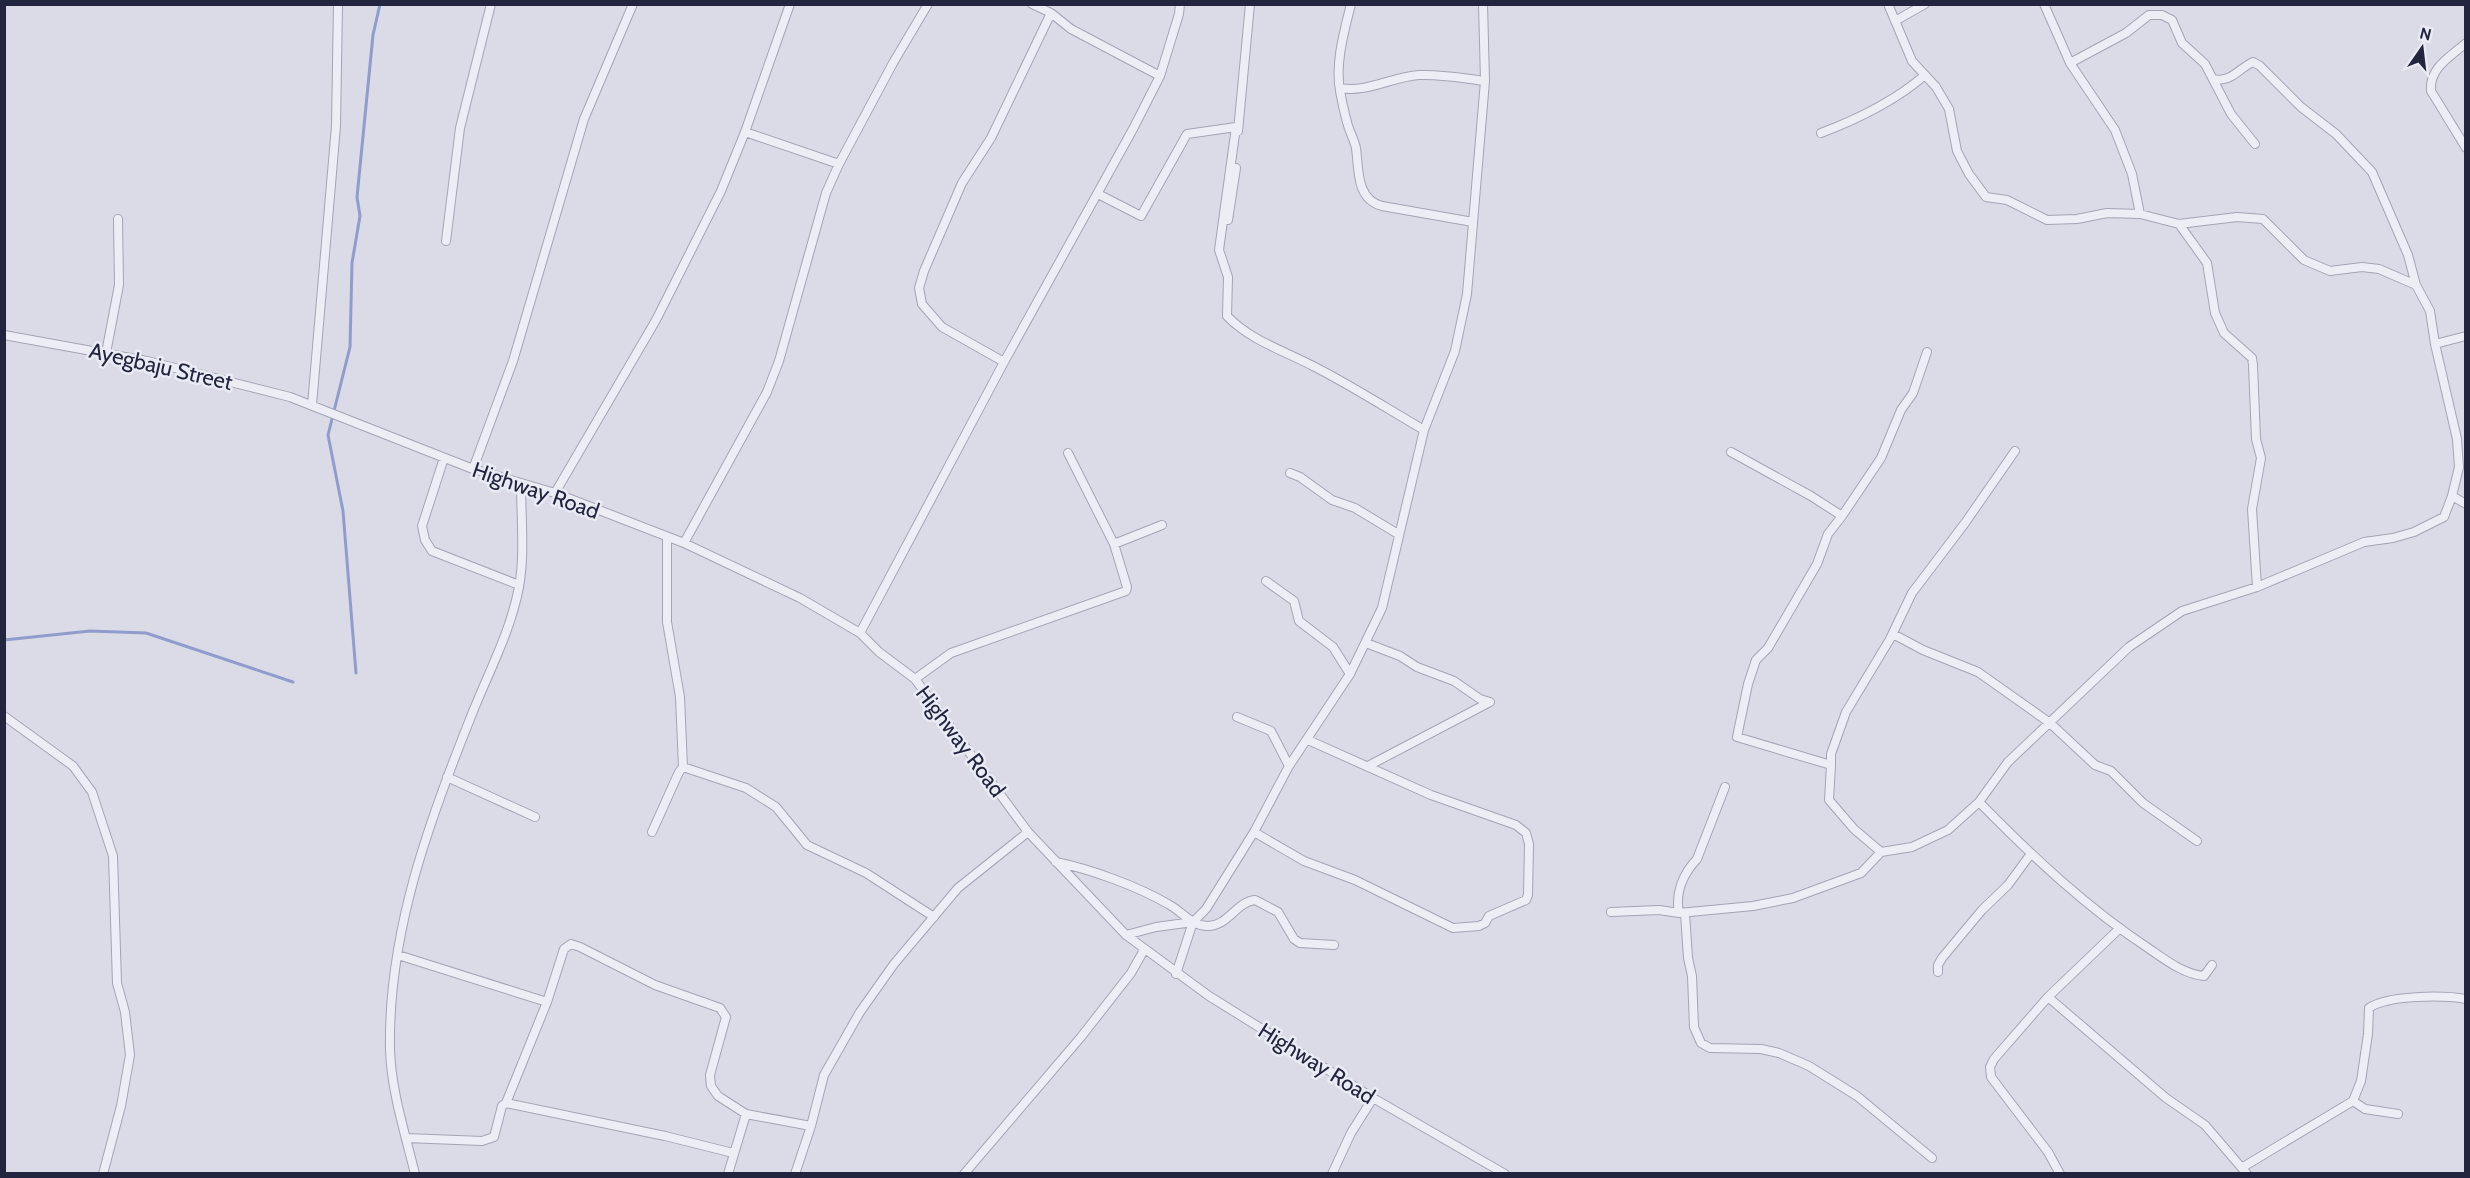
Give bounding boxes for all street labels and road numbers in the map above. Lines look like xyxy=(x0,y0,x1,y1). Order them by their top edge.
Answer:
street label: Ayegbaju Street xyxy=(87,337,236,396)
street label: Highway Road xyxy=(469,456,603,525)
street label: Highway Road xyxy=(910,680,1011,802)
street label: Highway Road xyxy=(1253,1017,1380,1110)

